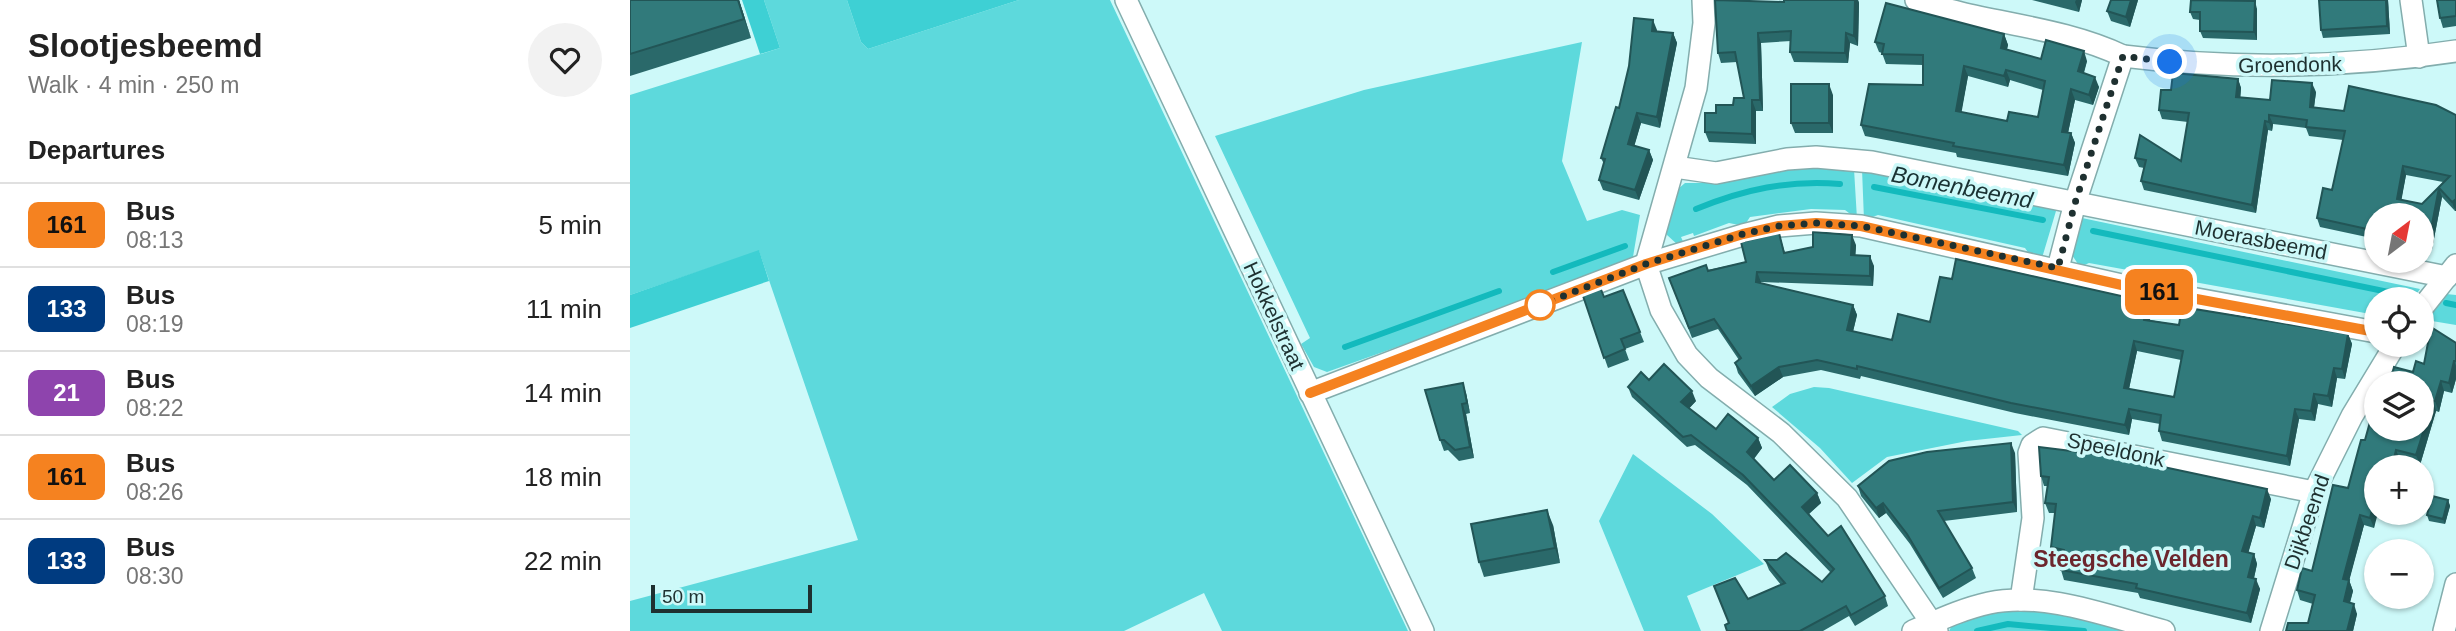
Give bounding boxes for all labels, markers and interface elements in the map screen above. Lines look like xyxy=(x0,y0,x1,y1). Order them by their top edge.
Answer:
button: heart xyxy=(528,23,602,97)
text: Slootjesbeemd xyxy=(28,27,263,64)
your location xyxy=(2152,44,2187,79)
street label: Groendonk xyxy=(2238,52,2343,77)
text: Walk · 4 min · 250 m xyxy=(28,72,239,98)
text: Departures xyxy=(28,135,165,165)
water label: Bomenbeemd xyxy=(1889,161,2036,214)
text: Bus xyxy=(126,196,175,226)
north arrow xyxy=(2364,203,2434,273)
map controls xyxy=(2364,203,2434,609)
text: 5 min xyxy=(538,210,602,240)
text: 161 xyxy=(46,211,87,238)
street label: Moerasbeemd xyxy=(2193,215,2329,264)
text: 08:13 xyxy=(126,227,184,253)
street label: Hokkelstraat xyxy=(1239,258,1310,374)
line badge: 161 xyxy=(2119,269,2199,315)
text: 161 xyxy=(2139,278,2179,305)
text: Bus xyxy=(126,280,175,310)
button: locate xyxy=(2364,287,2434,357)
unlabelled marker xyxy=(1525,290,1555,320)
text: 11 min xyxy=(526,294,602,324)
text: 133 xyxy=(46,295,87,322)
text: 08:19 xyxy=(126,311,184,337)
text: Bus xyxy=(126,364,175,394)
button: layers xyxy=(2364,371,2434,441)
text: 14 min xyxy=(524,378,602,408)
text: 21 xyxy=(53,379,80,406)
text: 08:22 xyxy=(126,395,184,421)
street label: Speeldonk xyxy=(2065,428,2168,471)
text: Bus xyxy=(126,448,175,478)
button: + xyxy=(2364,455,2434,525)
text: 18 min xyxy=(524,462,602,492)
text: 161 xyxy=(46,463,87,490)
street label: Dijkbeemd xyxy=(2280,471,2334,572)
text: 08:26 xyxy=(126,479,184,505)
text: Bus xyxy=(126,532,175,562)
button: − xyxy=(2364,539,2434,609)
text: 22 min xyxy=(524,546,602,576)
district label: Steegsche Velden xyxy=(2033,546,2229,572)
text: 133 xyxy=(46,547,87,574)
text: 08:30 xyxy=(126,563,184,589)
scale bar xyxy=(651,582,812,614)
text: 50 m xyxy=(662,586,704,607)

